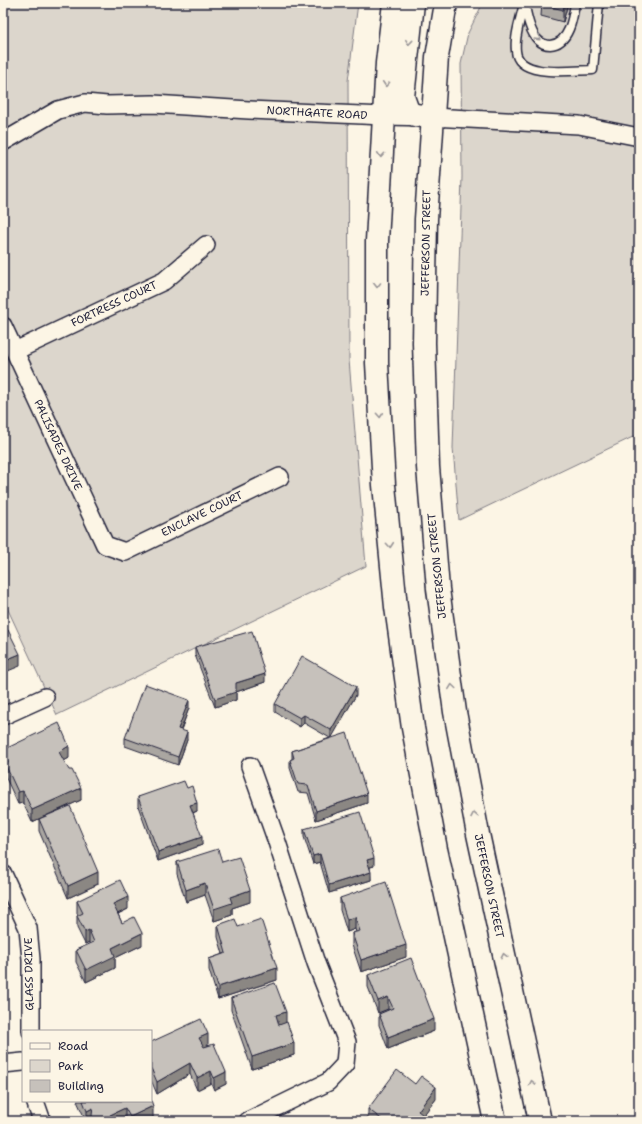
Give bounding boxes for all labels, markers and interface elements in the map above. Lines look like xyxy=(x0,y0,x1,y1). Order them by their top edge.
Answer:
one-way arrow xyxy=(533,33,541,41)
one-way arrow xyxy=(405,39,414,45)
one-way arrow xyxy=(381,81,390,87)
street label: NORTHGATE ROAD xyxy=(266,103,368,123)
one-way arrow xyxy=(376,152,385,158)
street label: JEFFERSON STREET xyxy=(418,190,434,296)
street label: FORTRESS COURT xyxy=(68,277,160,331)
one-way arrow xyxy=(373,282,381,288)
street label: PALISADES DRIVE xyxy=(30,397,86,493)
one-way arrow xyxy=(376,412,384,418)
street label: ENCLAVE COURT xyxy=(159,488,245,540)
street label: JEFFERSON STREET xyxy=(424,512,450,620)
one-way arrow xyxy=(385,542,394,548)
one-way arrow xyxy=(448,684,457,690)
one-way arrow xyxy=(471,812,479,818)
street label: JEFFERSON STREET xyxy=(471,832,507,940)
street label: GLASS DRIVE xyxy=(21,937,37,1011)
one-way arrow xyxy=(501,953,509,959)
legend xyxy=(22,1030,152,1102)
text: Road xyxy=(58,1038,89,1054)
text: Park xyxy=(58,1058,84,1074)
text: Building xyxy=(58,1078,104,1094)
one-way arrow xyxy=(528,1080,536,1086)

